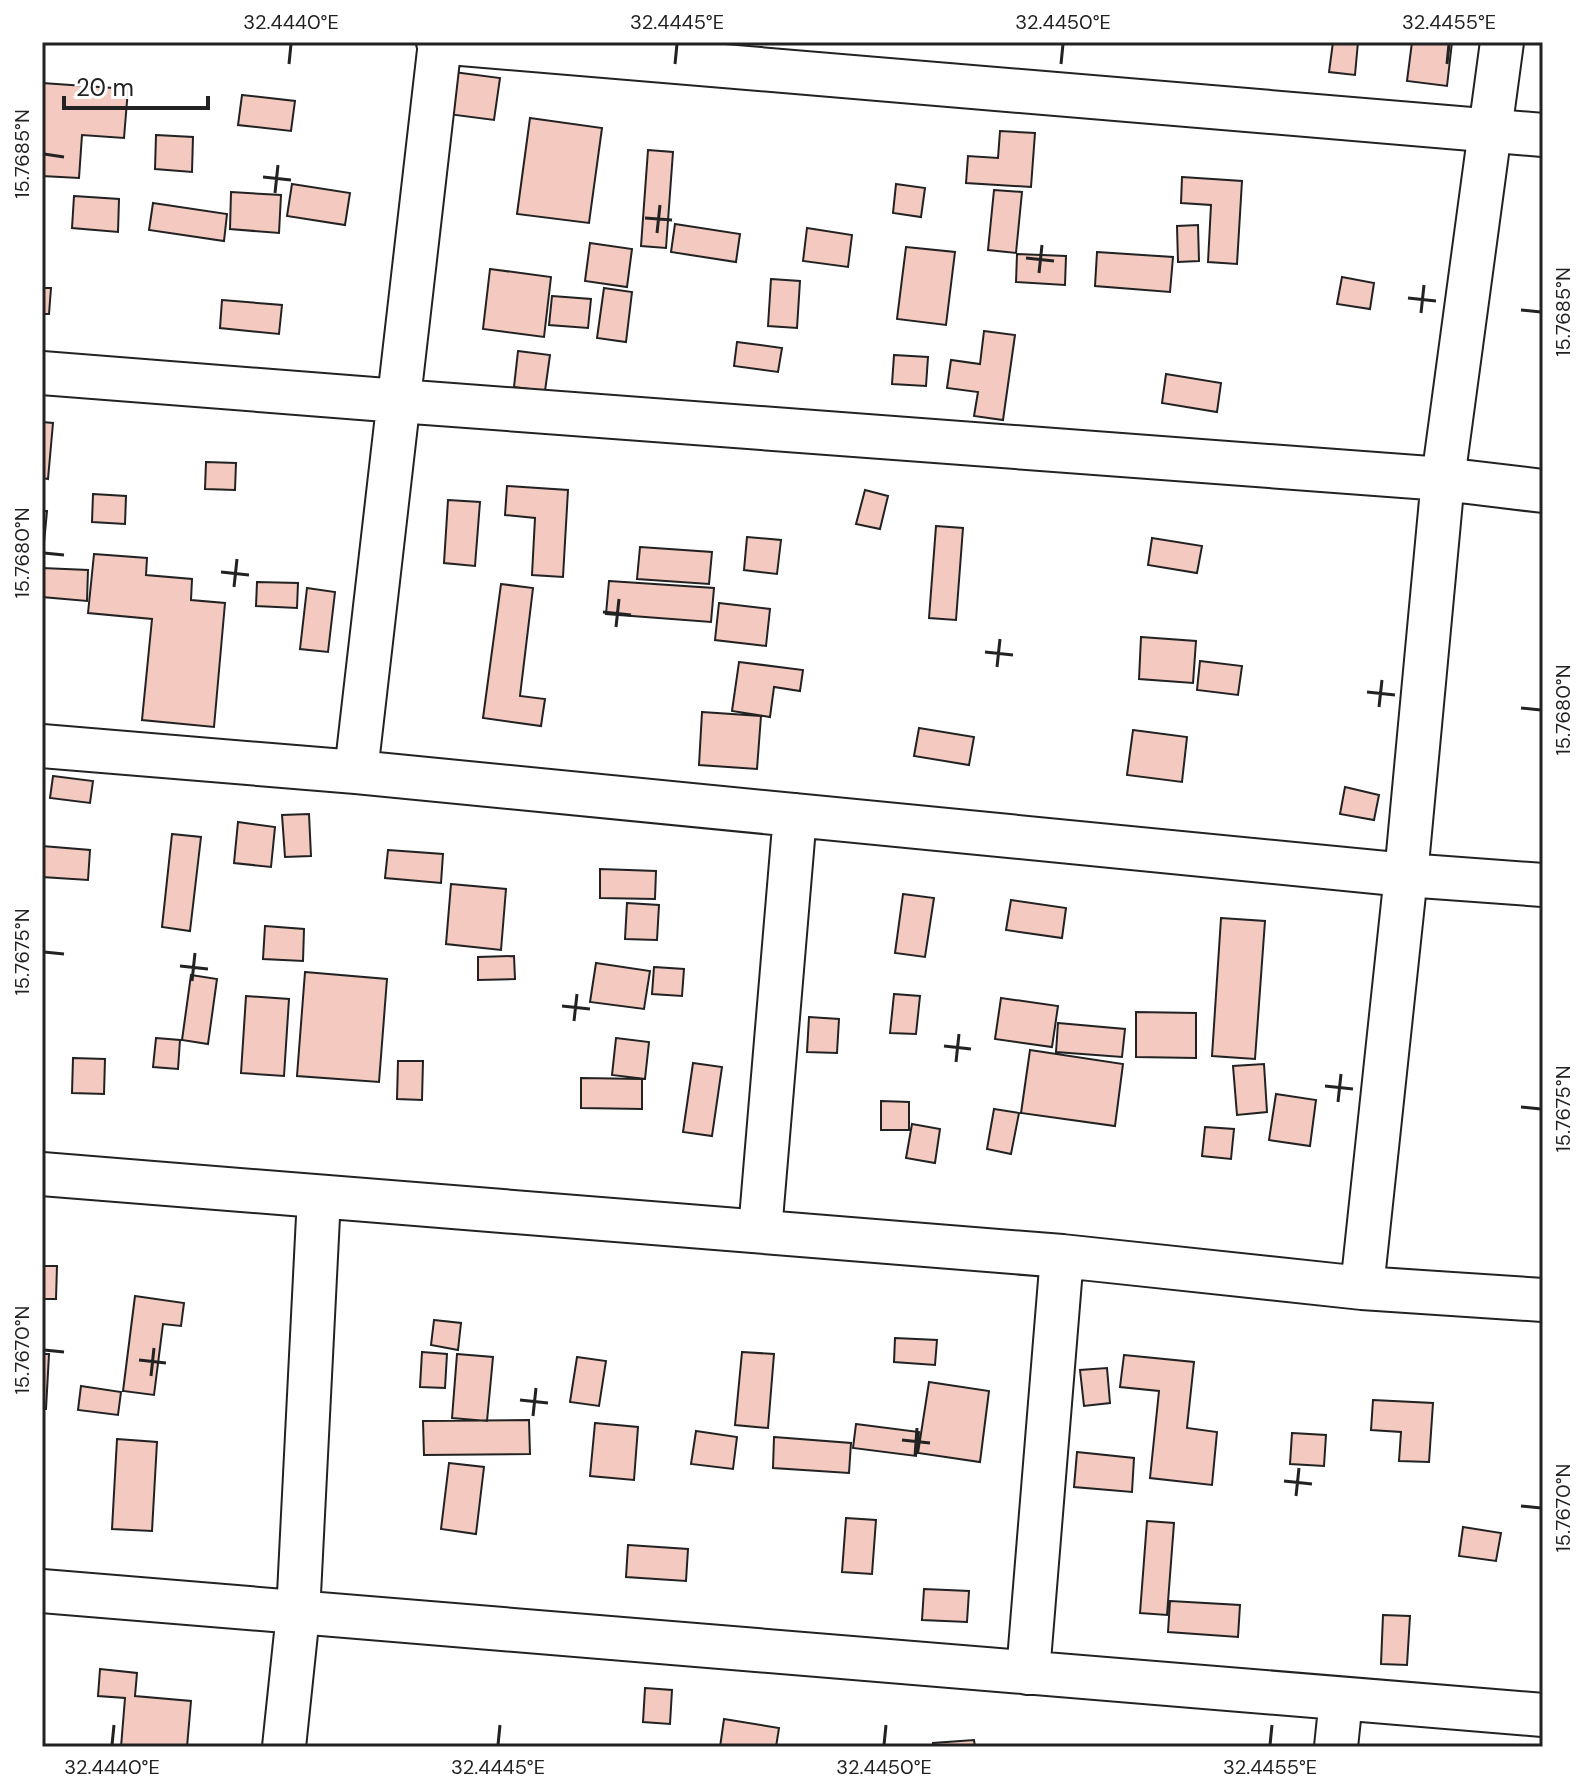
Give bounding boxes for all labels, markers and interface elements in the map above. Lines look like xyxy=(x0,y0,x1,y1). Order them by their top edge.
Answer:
text: 32.4440°E xyxy=(243,9,339,35)
text: 32.4445°E xyxy=(630,9,724,35)
text: 32.4450°E xyxy=(1015,9,1111,35)
text: 32.4455°E xyxy=(1402,9,1496,35)
scale bar xyxy=(64,60,208,110)
text: 20 m xyxy=(76,72,134,103)
text: 15.7685°N xyxy=(9,109,35,199)
text: 15.7685°N xyxy=(1550,267,1576,357)
text: 15.7680°N xyxy=(9,507,35,599)
text: 15.7680°N xyxy=(1550,664,1576,756)
text: 15.7675°N xyxy=(9,909,35,995)
text: 15.7675°N xyxy=(1550,1066,1576,1152)
text: 15.7670°N xyxy=(9,1306,35,1394)
text: 15.7670°N xyxy=(1550,1464,1576,1552)
text: 32.4440°E xyxy=(64,1754,160,1780)
text: 32.4445°E xyxy=(451,1754,545,1780)
text: 32.4450°E xyxy=(836,1754,932,1780)
text: 32.4455°E xyxy=(1223,1754,1317,1780)

